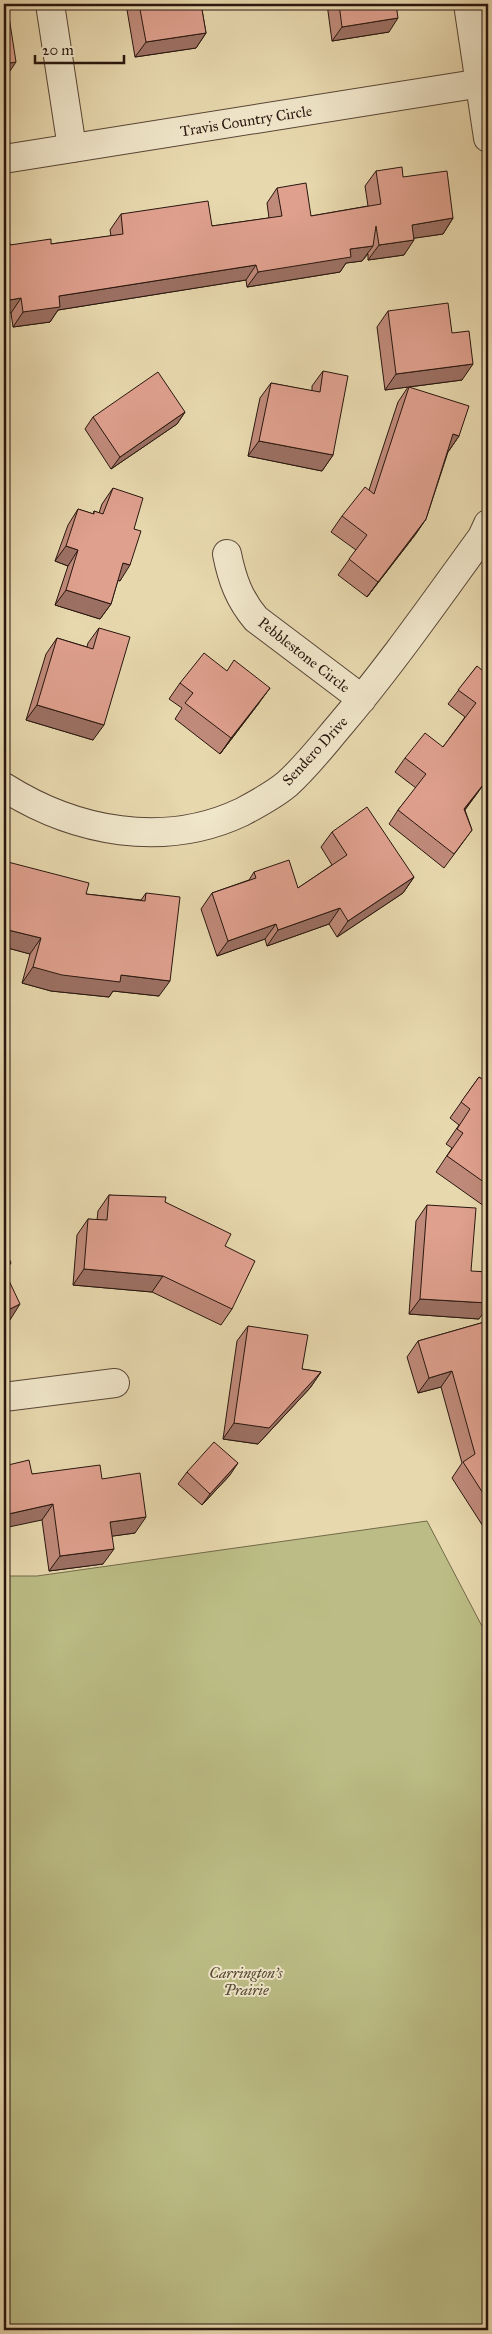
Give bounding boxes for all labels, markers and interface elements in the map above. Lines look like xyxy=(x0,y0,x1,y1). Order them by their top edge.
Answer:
scale bar xyxy=(35,32,124,64)
text: 20 m xyxy=(42,41,74,59)
street label: Travis Country Circle xyxy=(179,102,313,140)
street label: Pebblestone Circle xyxy=(254,614,354,696)
street label: Sendero Drive xyxy=(278,713,352,789)
park label: Carrington's Prairie xyxy=(209,1964,283,1999)

